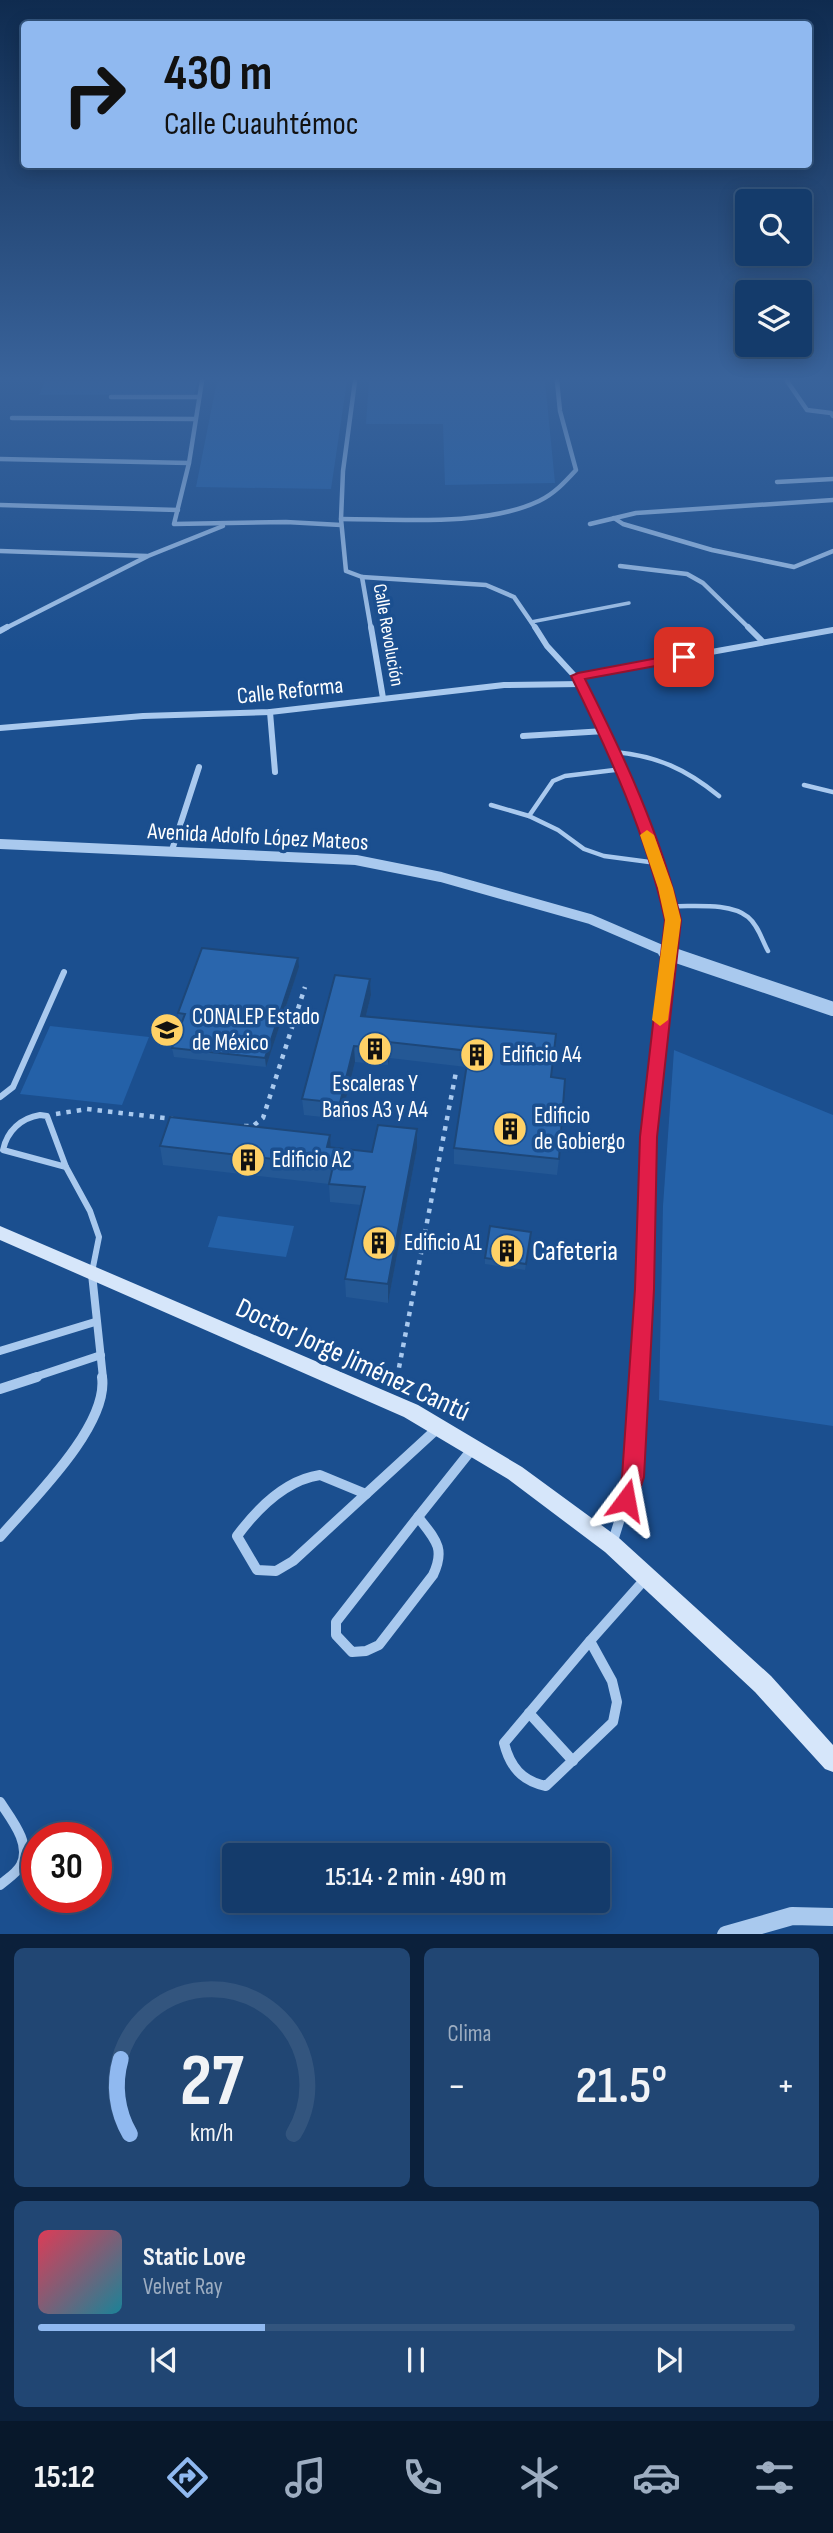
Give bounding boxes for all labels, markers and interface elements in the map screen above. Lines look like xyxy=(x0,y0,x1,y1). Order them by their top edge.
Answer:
text: 430 m xyxy=(164,45,272,104)
icon: right xyxy=(49,49,140,140)
text: Calle Cuauhtémoc xyxy=(164,105,359,144)
map controls xyxy=(735,189,812,357)
button: search xyxy=(735,189,812,266)
button: layers xyxy=(735,280,812,357)
street label: Calle Revolución xyxy=(368,582,408,688)
pin xyxy=(654,627,714,687)
icon: arrive xyxy=(665,638,703,676)
street label: Calle Reforma xyxy=(236,672,344,710)
street label: Avenida Adolfo López Mateos xyxy=(146,817,369,857)
place label: CONALEP Estado de México xyxy=(192,1003,320,1057)
school or university icon: CONALEP Estado de México xyxy=(148,1011,186,1049)
building icon: Escaleras Y Baños A3 y A4 xyxy=(356,1030,394,1068)
building icon: Edificio A4 xyxy=(458,1036,496,1074)
place label: Edificio A4 xyxy=(502,1041,582,1069)
place label: Escaleras Y Baños A3 y A4 xyxy=(322,1070,428,1124)
place label: Edificio de Gobiergo xyxy=(534,1102,625,1156)
building icon: Edificio de Gobiergo xyxy=(491,1110,529,1148)
building icon: Edificio A2 xyxy=(229,1141,267,1179)
place label: Edificio A2 xyxy=(272,1146,352,1174)
building icon: Edificio A1 xyxy=(360,1224,398,1262)
place label: Edificio A1 xyxy=(404,1229,482,1257)
building icon: Cafeteria xyxy=(488,1232,526,1270)
place label: Cafeteria xyxy=(532,1235,618,1268)
street label: Doctor Jorge Jiménez Cantú xyxy=(231,1291,475,1429)
position arrow xyxy=(589,1463,663,1537)
speed limit sign: 30 xyxy=(21,1822,112,1913)
text: 15:14 · 2 min · 490 m xyxy=(326,1862,506,1893)
text: Clima xyxy=(448,2020,491,2048)
text: 27 xyxy=(180,2038,244,2126)
text: 21.5° xyxy=(575,2055,667,2118)
text: − xyxy=(448,2064,466,2109)
text: + xyxy=(776,2064,795,2109)
text: km/h xyxy=(190,2117,233,2148)
text: Static Love xyxy=(143,2242,246,2273)
text: Velvet Ray xyxy=(143,2273,223,2301)
icon: previous xyxy=(145,2341,183,2379)
icon: pause xyxy=(397,2341,435,2379)
icon: next xyxy=(650,2341,688,2379)
icon: directions xyxy=(163,2453,212,2502)
icon: music xyxy=(281,2453,330,2502)
icon: phone xyxy=(398,2453,447,2502)
icon: climate xyxy=(515,2453,564,2502)
icon: car xyxy=(632,2453,681,2502)
icon: filters xyxy=(750,2453,799,2502)
text: 15:12 xyxy=(34,2458,95,2497)

